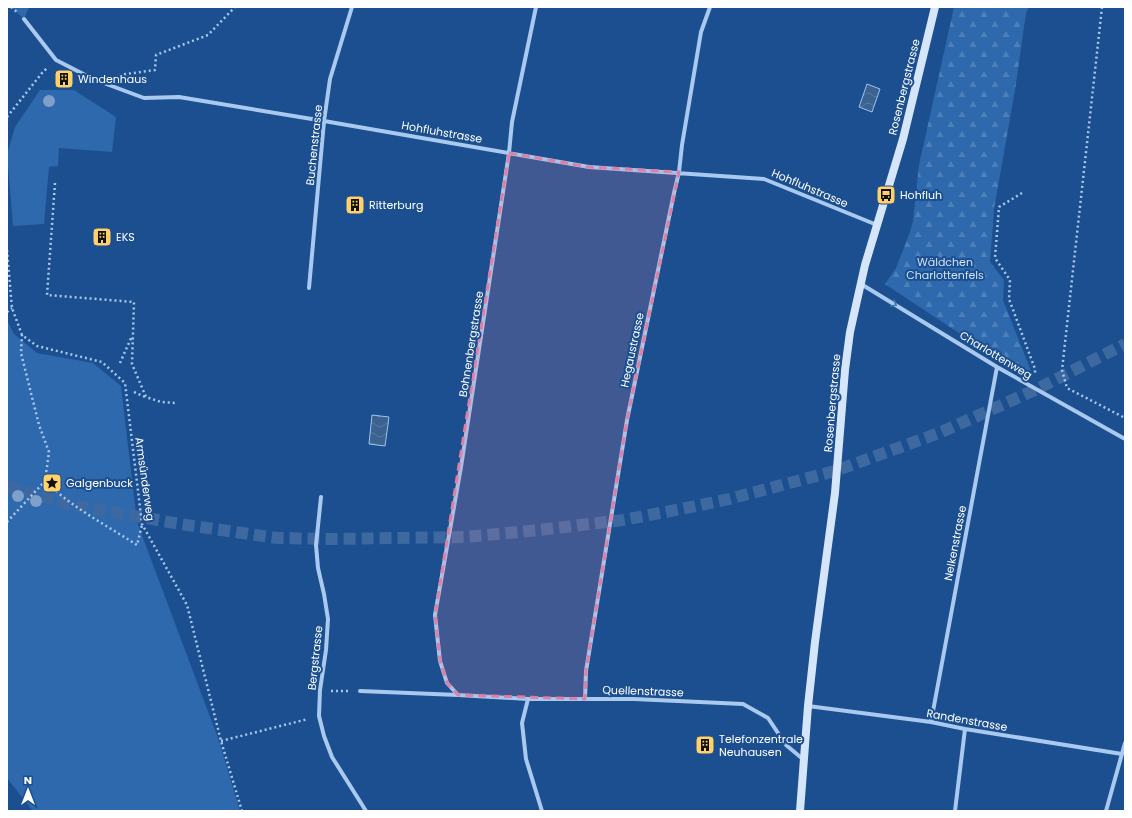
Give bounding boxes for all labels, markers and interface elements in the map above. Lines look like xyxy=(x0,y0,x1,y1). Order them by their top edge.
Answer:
street label: Rosenbergstrasse xyxy=(884,37,924,137)
building icon: Windenhaus xyxy=(53,68,75,90)
place label: Windenhaus xyxy=(78,71,147,87)
street label: Buchenstrasse xyxy=(302,104,326,186)
street label: Hohfluhstrasse xyxy=(400,117,484,147)
street label: Hohfluhstrasse xyxy=(769,165,851,211)
bus stop icon: Hohfluh xyxy=(875,184,897,206)
place label: Hohfluh xyxy=(900,187,942,203)
building icon: Ritterburg xyxy=(344,194,366,216)
place label: Ritterburg xyxy=(369,197,423,213)
building icon: EKS xyxy=(91,226,113,248)
place label: EKS xyxy=(116,229,135,245)
park label: Wäldchen Charlottenfels xyxy=(906,254,984,283)
street label: Bohnenbergstrasse xyxy=(455,290,487,398)
one-way arrow xyxy=(890,299,897,307)
street label: Hegaustrasse xyxy=(616,311,648,389)
street label: Charlottenweg xyxy=(957,327,1035,383)
street label: Rosenbergstrasse xyxy=(820,353,844,453)
street label: Armsünderweg xyxy=(131,436,159,522)
place icon: Galgenbuck xyxy=(41,472,63,494)
place label: Galgenbuck xyxy=(66,475,133,491)
street label: Nelkenstrasse xyxy=(940,504,970,582)
street label: Bergstrasse xyxy=(304,625,326,691)
street label: Quellenstrasse xyxy=(602,682,684,700)
street label: Randenstrasse xyxy=(925,705,1009,735)
place label: Telefonzentrale Neuhausen xyxy=(719,731,803,760)
building icon: Telefonzentrale Neuhausen xyxy=(694,734,716,756)
north arrow xyxy=(8,770,48,810)
text: N xyxy=(24,772,32,788)

